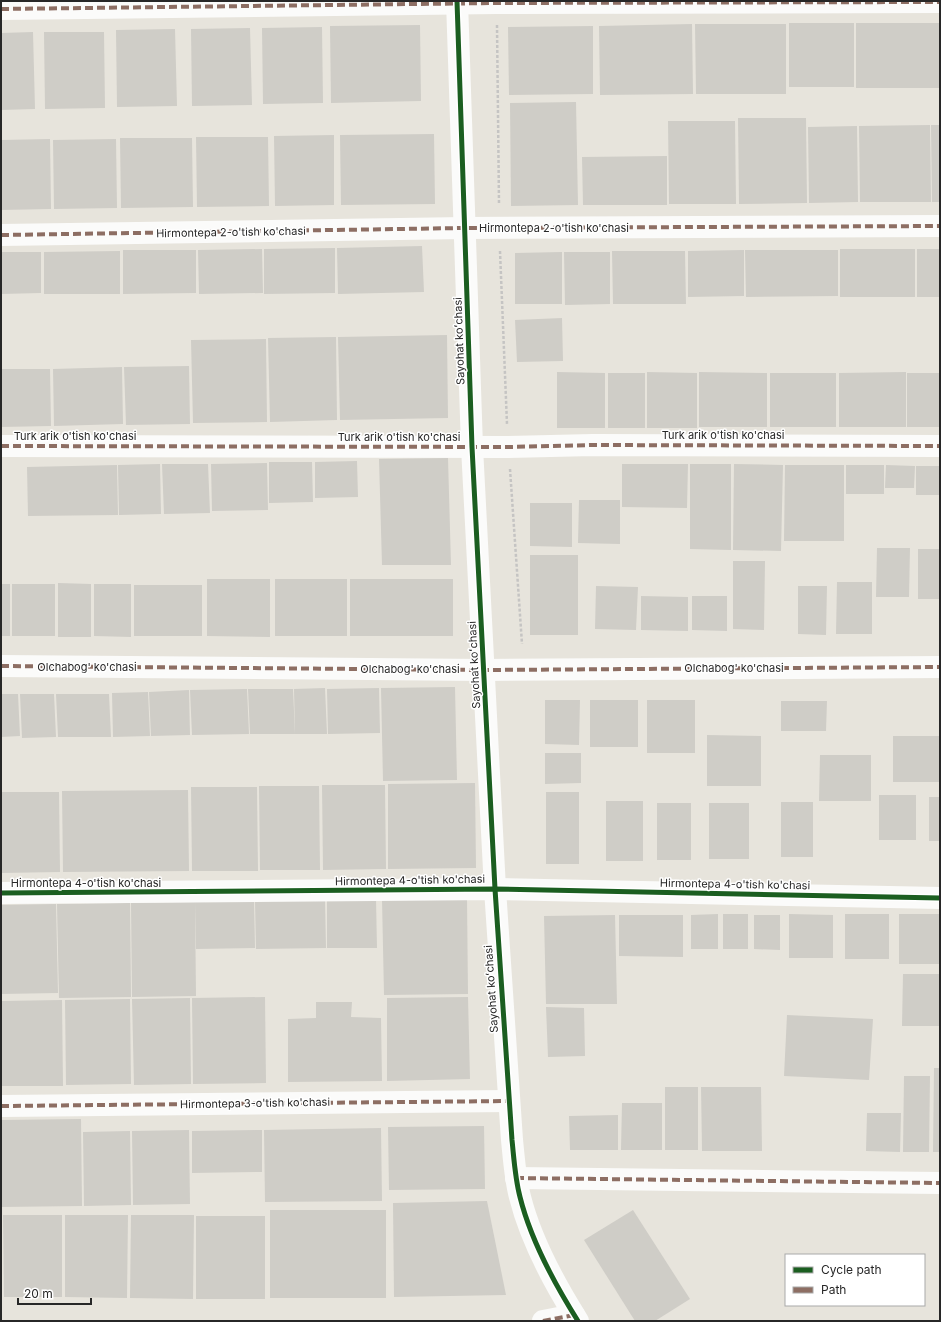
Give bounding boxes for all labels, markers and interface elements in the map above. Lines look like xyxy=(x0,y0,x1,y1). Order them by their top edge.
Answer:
street label: Hirmontepa 2-o'tish ko'chasi xyxy=(479,221,629,235)
street label: Hirmontepa 2-o'tish ko'chasi xyxy=(156,224,306,240)
street label: Sayohat koʻchasi xyxy=(450,297,468,385)
street label: Turk arik o'tish ko'chasi xyxy=(662,428,784,442)
street label: Turk arik o'tish ko'chasi xyxy=(14,429,136,443)
street label: Turk arik o'tish ko'chasi xyxy=(338,430,460,444)
street label: Sayohat koʻchasi xyxy=(465,621,483,709)
street label: Olchabog' ko'chasi xyxy=(37,660,137,674)
street label: Olchabog' ko'chasi xyxy=(684,661,784,675)
street label: Olchabog' ko'chasi xyxy=(360,662,460,676)
street label: Hirmontepa 4-o'tish ko'chasi xyxy=(335,872,485,888)
street label: Hirmontepa 4-o'tish ko'chasi xyxy=(11,876,161,890)
street label: Hirmontepa 4-o'tish ko'chasi xyxy=(660,876,810,892)
street label: Sayohat koʻchasi xyxy=(481,945,501,1033)
street label: Hirmontepa 3-o'tish ko'chasi xyxy=(180,1095,330,1111)
legend xyxy=(785,1254,925,1306)
text: Cycle path xyxy=(821,1262,882,1277)
scale bar xyxy=(18,1280,91,1306)
text: Path xyxy=(821,1282,846,1297)
text: 20 m xyxy=(24,1286,53,1301)

